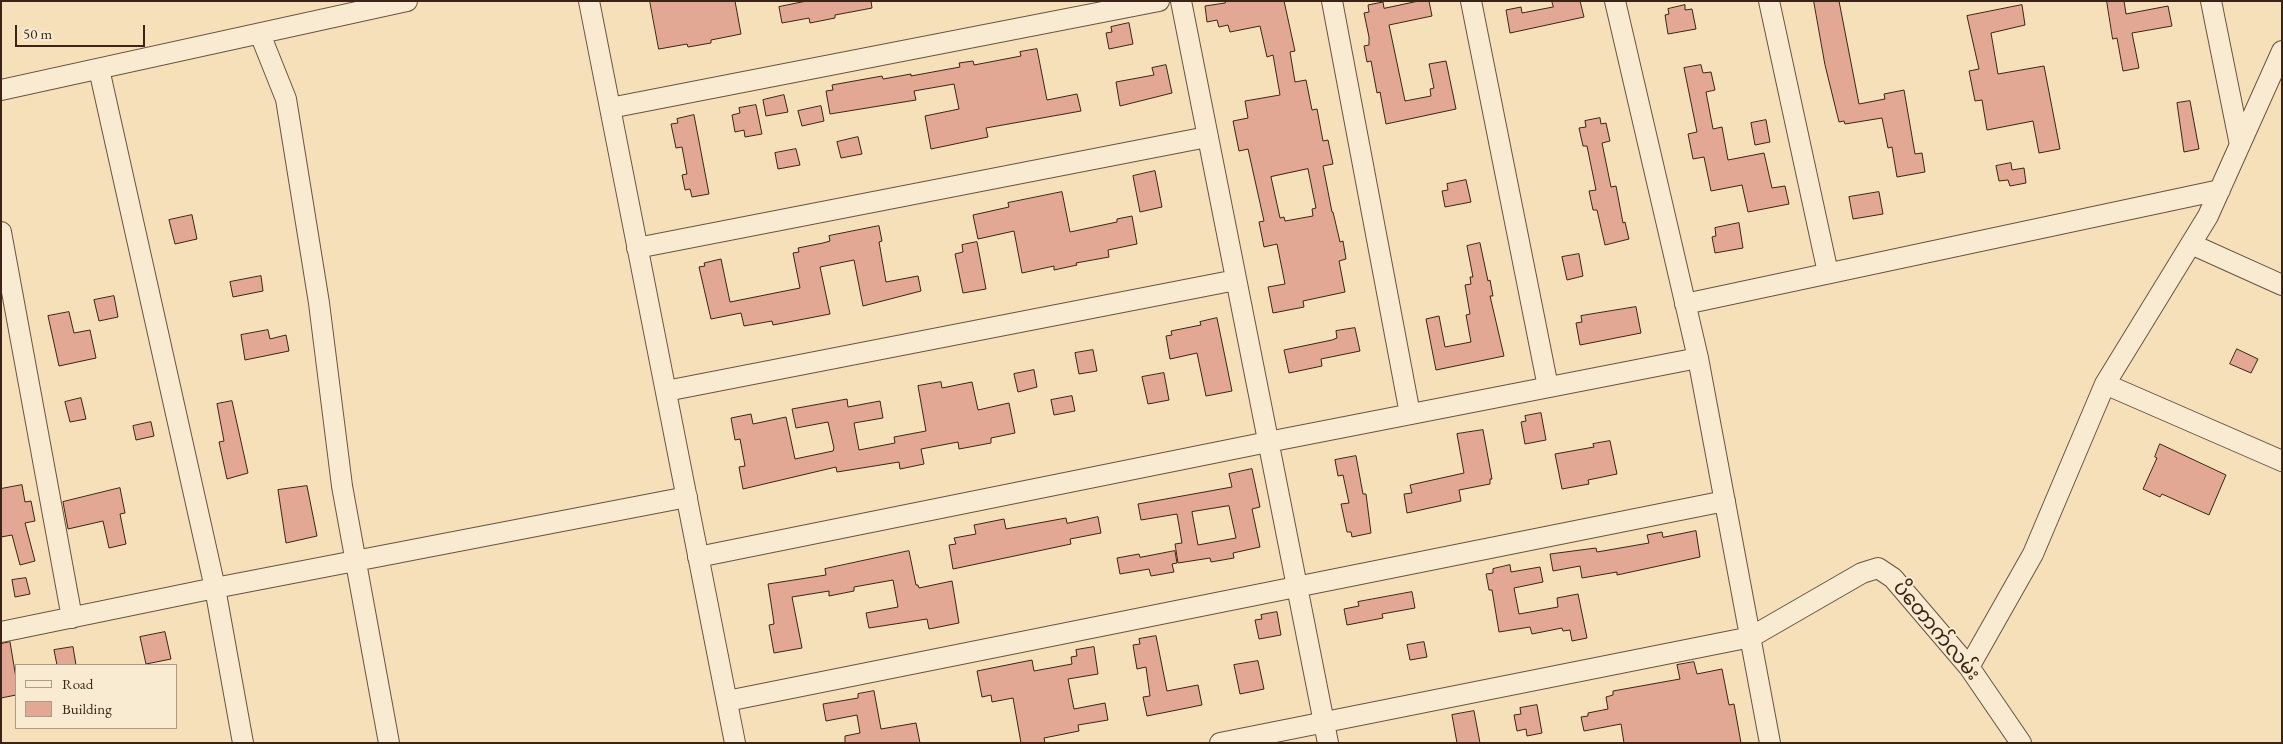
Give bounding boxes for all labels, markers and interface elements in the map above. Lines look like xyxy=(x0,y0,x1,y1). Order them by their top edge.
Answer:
scale bar xyxy=(18,15,148,47)
text: 50 m xyxy=(23,24,52,43)
street label: ပိတောက်လမ်း xyxy=(1887,576,1985,686)
legend xyxy=(15,664,178,729)
text: Road xyxy=(62,674,93,693)
text: Building xyxy=(62,699,112,718)

